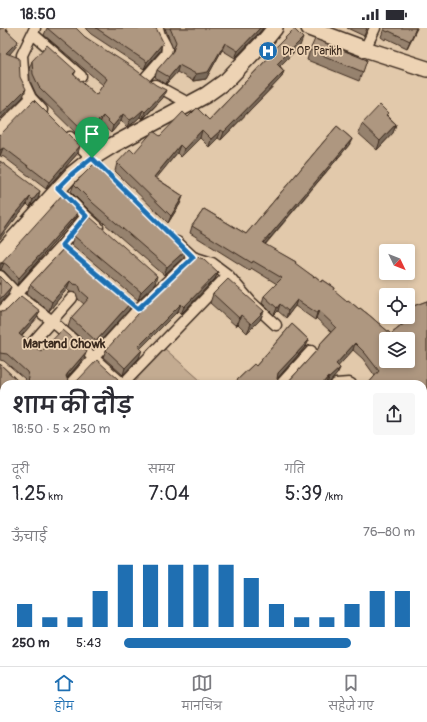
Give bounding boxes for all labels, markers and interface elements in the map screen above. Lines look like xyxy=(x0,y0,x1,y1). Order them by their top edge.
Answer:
text: 18:50 xyxy=(20,5,56,24)
hospital icon: Dr OP Parikh xyxy=(257,40,279,62)
place label: Dr OP Parikh xyxy=(282,44,342,59)
pin xyxy=(75,117,109,158)
icon: arrive xyxy=(81,123,103,145)
north arrow xyxy=(379,244,415,280)
map controls xyxy=(379,244,415,368)
button: locate xyxy=(379,288,415,324)
button: layers xyxy=(379,332,415,368)
district label: Martand Chowk xyxy=(23,336,106,352)
text: शाम की दौड़ xyxy=(12,392,133,420)
button: share xyxy=(373,393,415,435)
text: 18:50 · 5 × 250 m xyxy=(12,421,110,437)
text: दूरी xyxy=(12,463,29,476)
text: समय xyxy=(148,463,175,476)
text: गति xyxy=(285,463,305,476)
text: 1.25 xyxy=(12,481,46,506)
text: 7:04 xyxy=(148,481,190,506)
text: 5:39 xyxy=(285,481,322,506)
text: km xyxy=(46,490,63,503)
text: /km xyxy=(322,490,343,503)
text: 76–80 m xyxy=(363,524,415,540)
text: ऊँचाई xyxy=(12,529,47,545)
text: 250 m xyxy=(12,635,50,651)
text: 5:43 xyxy=(76,635,101,651)
tab: होम xyxy=(53,672,75,718)
tab: मानचित्र xyxy=(182,672,222,718)
tab: सहेजे गए xyxy=(328,672,374,718)

